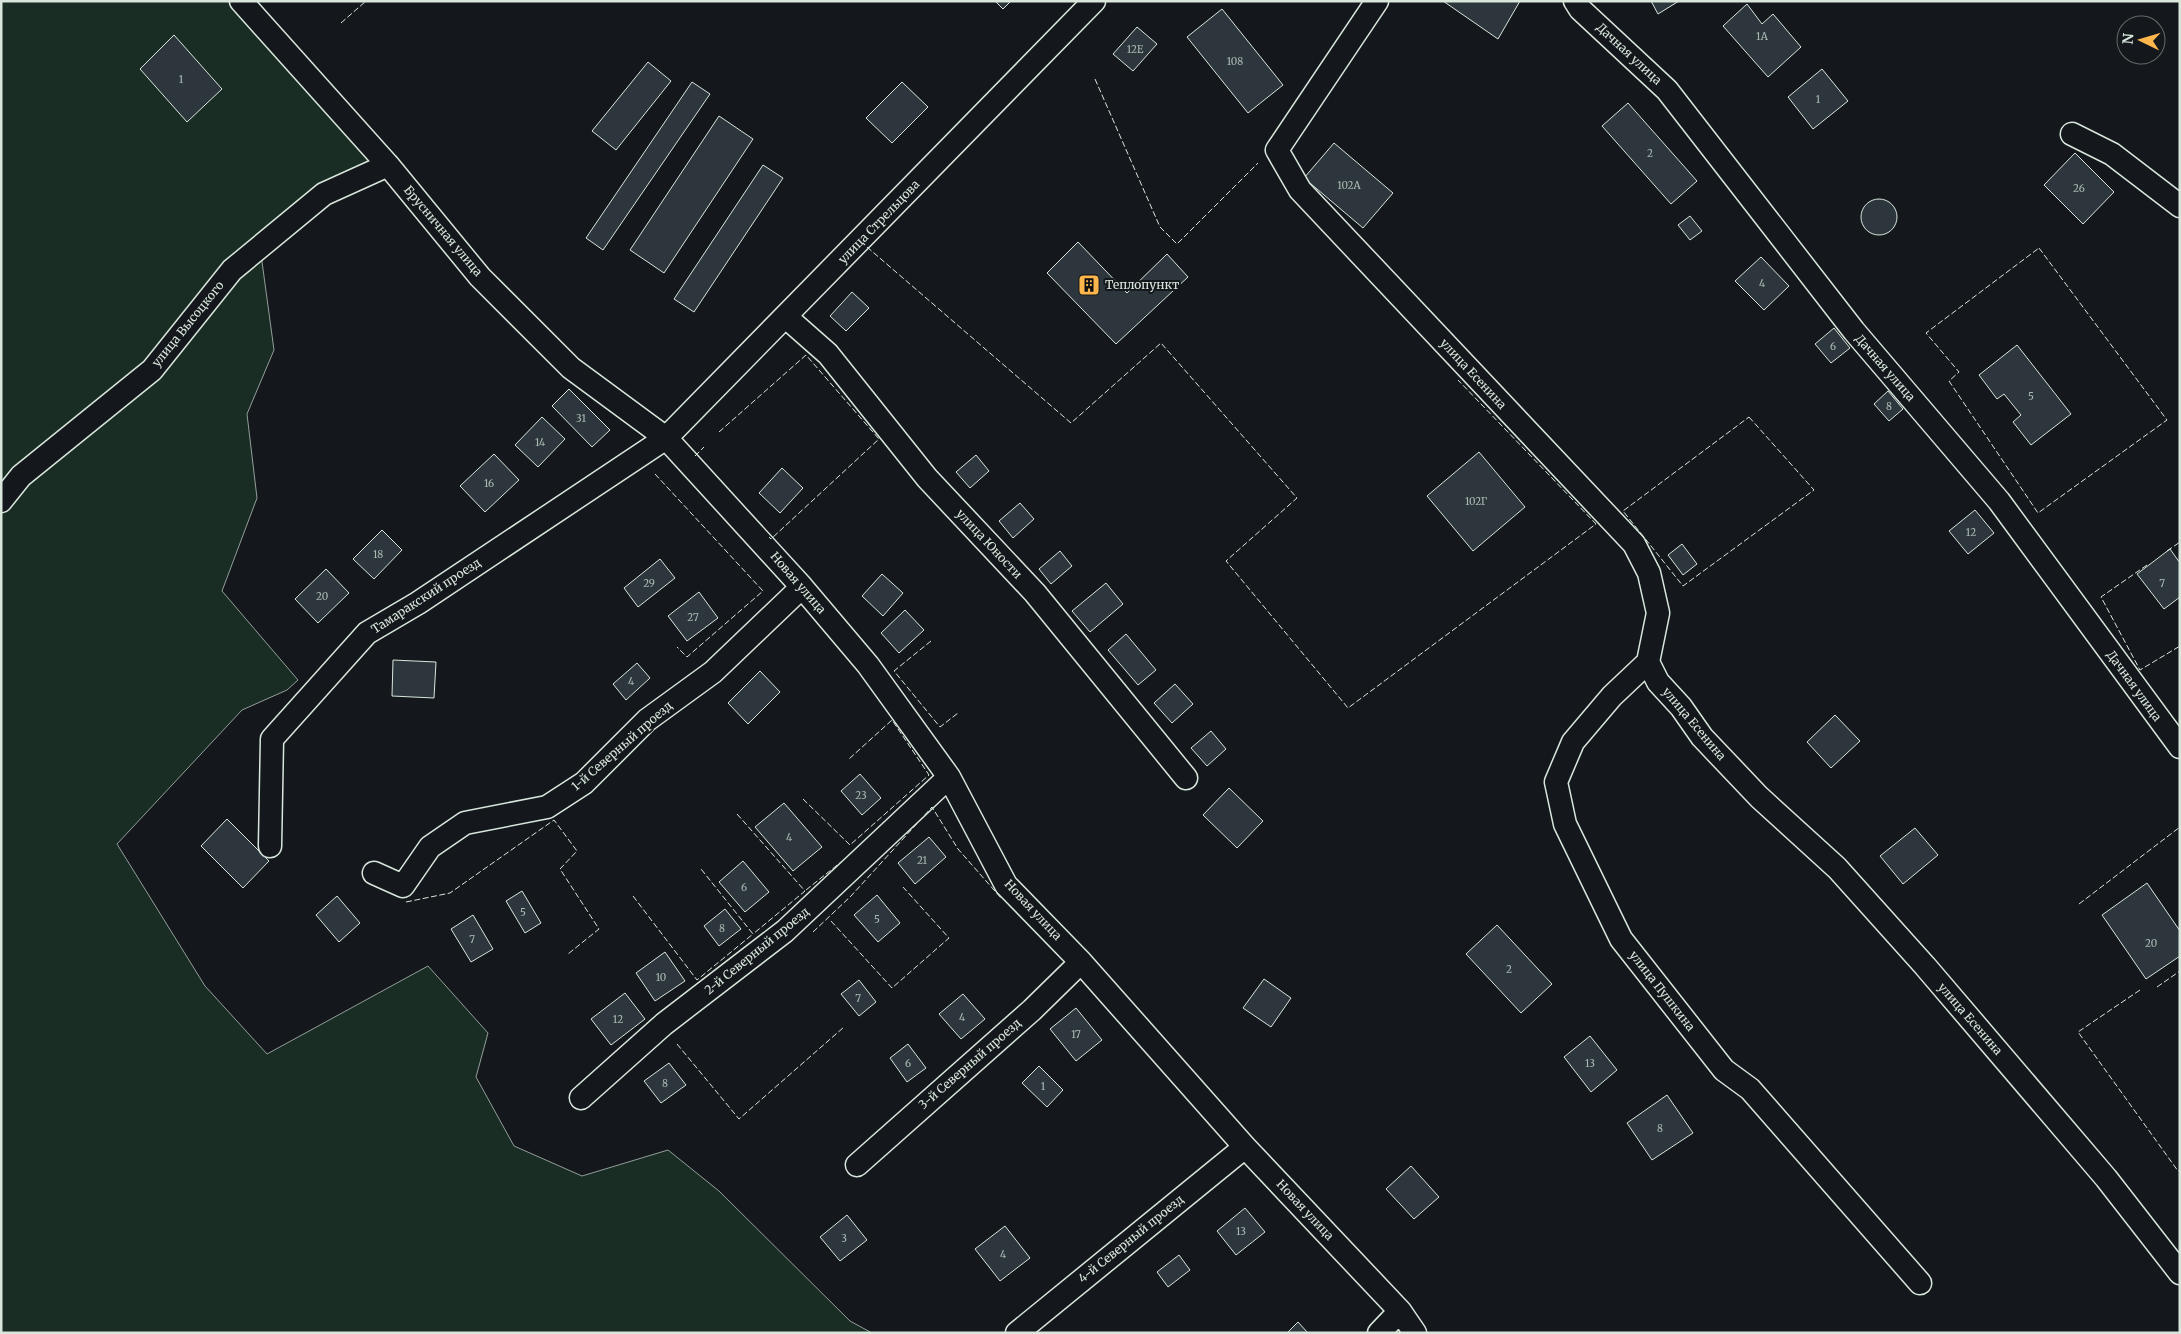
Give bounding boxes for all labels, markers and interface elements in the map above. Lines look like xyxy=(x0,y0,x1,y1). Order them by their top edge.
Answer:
north arrow xyxy=(2116,15,2166,65)
street label: Дачная улица xyxy=(1594,20,1665,88)
house number: 1А xyxy=(1756,30,1769,43)
text: N xyxy=(2119,33,2137,45)
house number: 12Е xyxy=(1127,43,1144,56)
house number: 108 xyxy=(1227,55,1243,68)
house number: 1 xyxy=(179,73,184,86)
house number: 1 xyxy=(1816,93,1821,106)
house number: 2 xyxy=(1647,147,1653,160)
street label: улица Стрельцова xyxy=(835,176,923,267)
house number: 102А xyxy=(1337,179,1362,192)
street label: Брусничная улица xyxy=(401,182,486,280)
house number: 26 xyxy=(2073,182,2085,195)
building icon: Теплопункт xyxy=(1077,273,1101,297)
place label: Теплопункт xyxy=(1105,277,1179,292)
house number: 4 xyxy=(1759,277,1765,290)
street label: улица Высоцкого xyxy=(148,278,227,370)
street label: Дачная улица xyxy=(1852,331,1919,405)
street label: улица Есенина xyxy=(1437,335,1510,412)
house number: 6 xyxy=(1830,340,1836,353)
house number: 5 xyxy=(2028,390,2034,403)
house number: 8 xyxy=(1886,400,1892,413)
house number: 31 xyxy=(576,412,586,425)
house number: 14 xyxy=(535,436,545,449)
house number: 16 xyxy=(484,477,494,490)
house number: 102Г xyxy=(1465,495,1487,508)
street label: улица Юности xyxy=(953,506,1025,582)
house number: 12 xyxy=(1966,526,1976,539)
house number: 18 xyxy=(373,548,383,561)
street label: Новая улица xyxy=(767,549,830,617)
street label: Тамаракский проезд xyxy=(368,555,483,637)
house number: 29 xyxy=(643,577,655,590)
house number: 7 xyxy=(2159,577,2165,590)
house number: 20 xyxy=(316,590,328,603)
house number: 27 xyxy=(687,611,699,624)
street label: Дачная улица xyxy=(2104,647,2165,724)
house number: 4 xyxy=(628,675,634,688)
street label: улица Есенина xyxy=(1659,684,1730,764)
street label: 1-й Северный проезд xyxy=(568,698,675,793)
house number: 23 xyxy=(855,789,867,802)
house number: 4 xyxy=(786,831,792,844)
house number: 21 xyxy=(917,854,928,867)
street label: Новая улица xyxy=(1002,876,1065,943)
house number: 6 xyxy=(741,881,747,894)
street label: 2-й Северный проезд xyxy=(701,904,812,997)
house number: 5 xyxy=(520,906,526,919)
house number: 5 xyxy=(874,913,880,926)
house number: 8 xyxy=(719,922,725,935)
house number: 7 xyxy=(469,933,475,946)
house number: 20 xyxy=(2145,937,2157,950)
street label: улица Пушкина xyxy=(1626,948,1699,1034)
house number: 2 xyxy=(1506,963,1512,976)
house number: 10 xyxy=(656,971,666,984)
street label: улица Есенина xyxy=(1935,980,2006,1058)
house number: 7 xyxy=(855,992,861,1005)
house number: 4 xyxy=(959,1011,965,1024)
house number: 12 xyxy=(613,1013,623,1026)
street label: 3-й Северный проезд xyxy=(915,1015,1024,1112)
house number: 17 xyxy=(1071,1028,1081,1041)
house number: 6 xyxy=(905,1057,911,1070)
house number: 13 xyxy=(1585,1057,1595,1070)
house number: 8 xyxy=(662,1077,668,1090)
house number: 1 xyxy=(1041,1080,1046,1093)
house number: 8 xyxy=(1657,1122,1663,1135)
street label: Новая улица xyxy=(1274,1176,1337,1243)
street label: 4-й Северный проезд xyxy=(1075,1192,1186,1286)
house number: 13 xyxy=(1236,1225,1246,1238)
house number: 3 xyxy=(841,1232,847,1245)
house number: 4 xyxy=(1000,1248,1006,1261)

